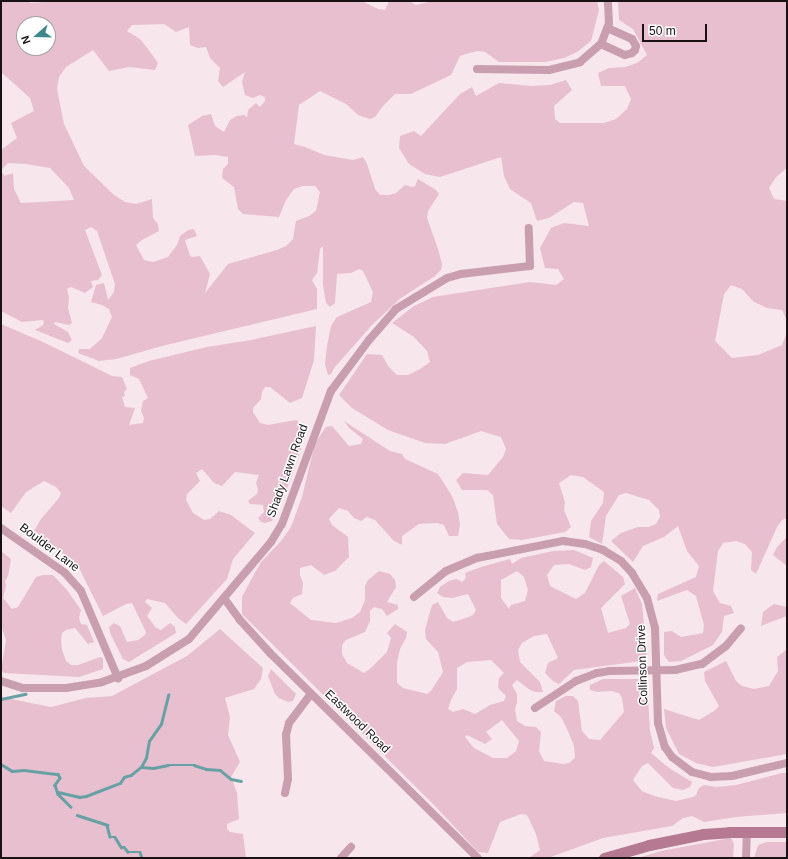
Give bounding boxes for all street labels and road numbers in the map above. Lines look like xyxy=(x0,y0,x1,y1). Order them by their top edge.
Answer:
street label: Shady Lawn Road xyxy=(264,422,312,520)
street label: Boulder Lane xyxy=(16,521,82,575)
street label: Collinson Drive xyxy=(634,624,652,706)
street label: Eastwood Road xyxy=(322,687,392,757)

